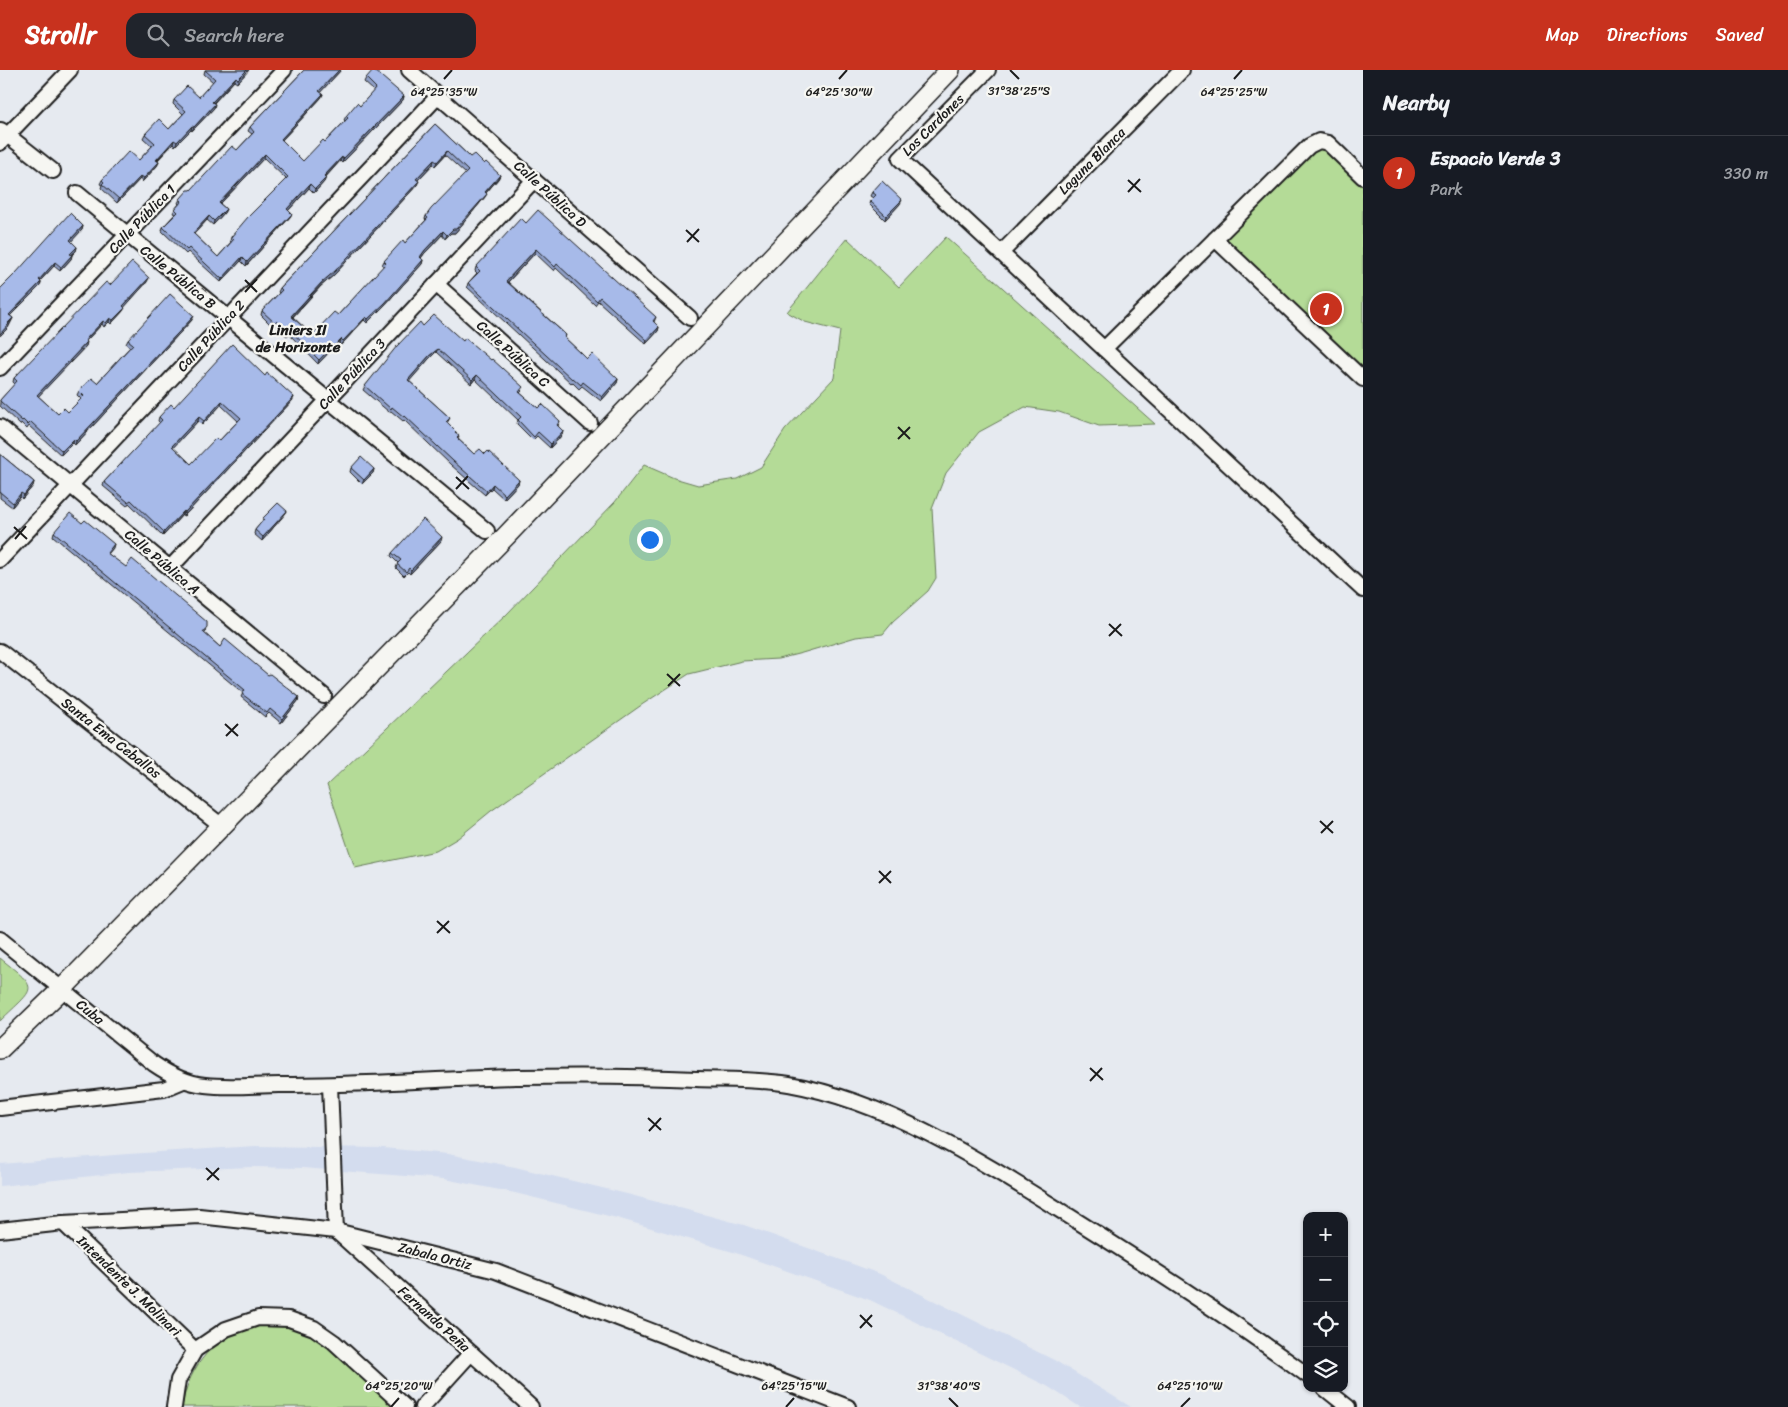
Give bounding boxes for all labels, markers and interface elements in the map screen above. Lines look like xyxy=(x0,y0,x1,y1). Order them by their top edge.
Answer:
search box xyxy=(126,13,476,58)
text: Strollr xyxy=(25,14,96,56)
text: Search here xyxy=(184,19,284,52)
text: Map xyxy=(1546,19,1579,51)
text: Directions xyxy=(1607,19,1688,51)
text: Saved xyxy=(1716,19,1763,51)
icon: search xyxy=(144,21,172,49)
text: 31°38'25"S xyxy=(988,80,1050,102)
text: 64°25'35"W xyxy=(411,81,478,103)
text: 64°25'30"W xyxy=(806,81,873,103)
text: 64°25'25"W xyxy=(1201,81,1268,103)
text: Nearby xyxy=(1383,84,1449,122)
street label: Los Cardones xyxy=(896,87,971,162)
street label: Laguna Blanca xyxy=(1052,120,1133,201)
text: Espacio Verde 3 xyxy=(1430,142,1560,175)
street label: Calle Pública D xyxy=(508,154,593,234)
text: 1 xyxy=(1396,159,1402,188)
text: 330 m xyxy=(1724,159,1768,188)
text: Park xyxy=(1430,175,1463,204)
street label: Calle Pública 1 xyxy=(102,178,182,260)
street label: Calle Pública B xyxy=(134,238,222,316)
pin: 1 xyxy=(1310,290,1342,328)
street label: Calle Pública 2 xyxy=(171,294,251,378)
street label: Calle Pública C xyxy=(470,314,556,394)
district label: Liniers II de Horizonte xyxy=(255,317,341,360)
street label: Calle Pública 3 xyxy=(312,332,392,416)
street label: Calle Pública A xyxy=(119,523,205,601)
your location xyxy=(637,527,663,553)
street label: Santa Ema Ceballos xyxy=(55,691,167,786)
street label: Cuba xyxy=(70,993,111,1032)
map controls xyxy=(1303,1212,1348,1392)
button: + xyxy=(1303,1212,1348,1257)
street label: Intendente J. Molinari xyxy=(70,1228,188,1344)
street label: Zabala Ortiz xyxy=(395,1235,475,1277)
button: − xyxy=(1303,1257,1348,1302)
street label: Fernando Peña xyxy=(392,1279,477,1359)
button: locate xyxy=(1303,1302,1348,1347)
button: layers xyxy=(1303,1347,1348,1392)
text: 64°25'20"W xyxy=(366,1375,433,1397)
text: 64°25'15"W xyxy=(762,1375,827,1397)
text: 31°38'40"S xyxy=(918,1375,981,1397)
text: 64°25'10"W xyxy=(1157,1375,1223,1397)

